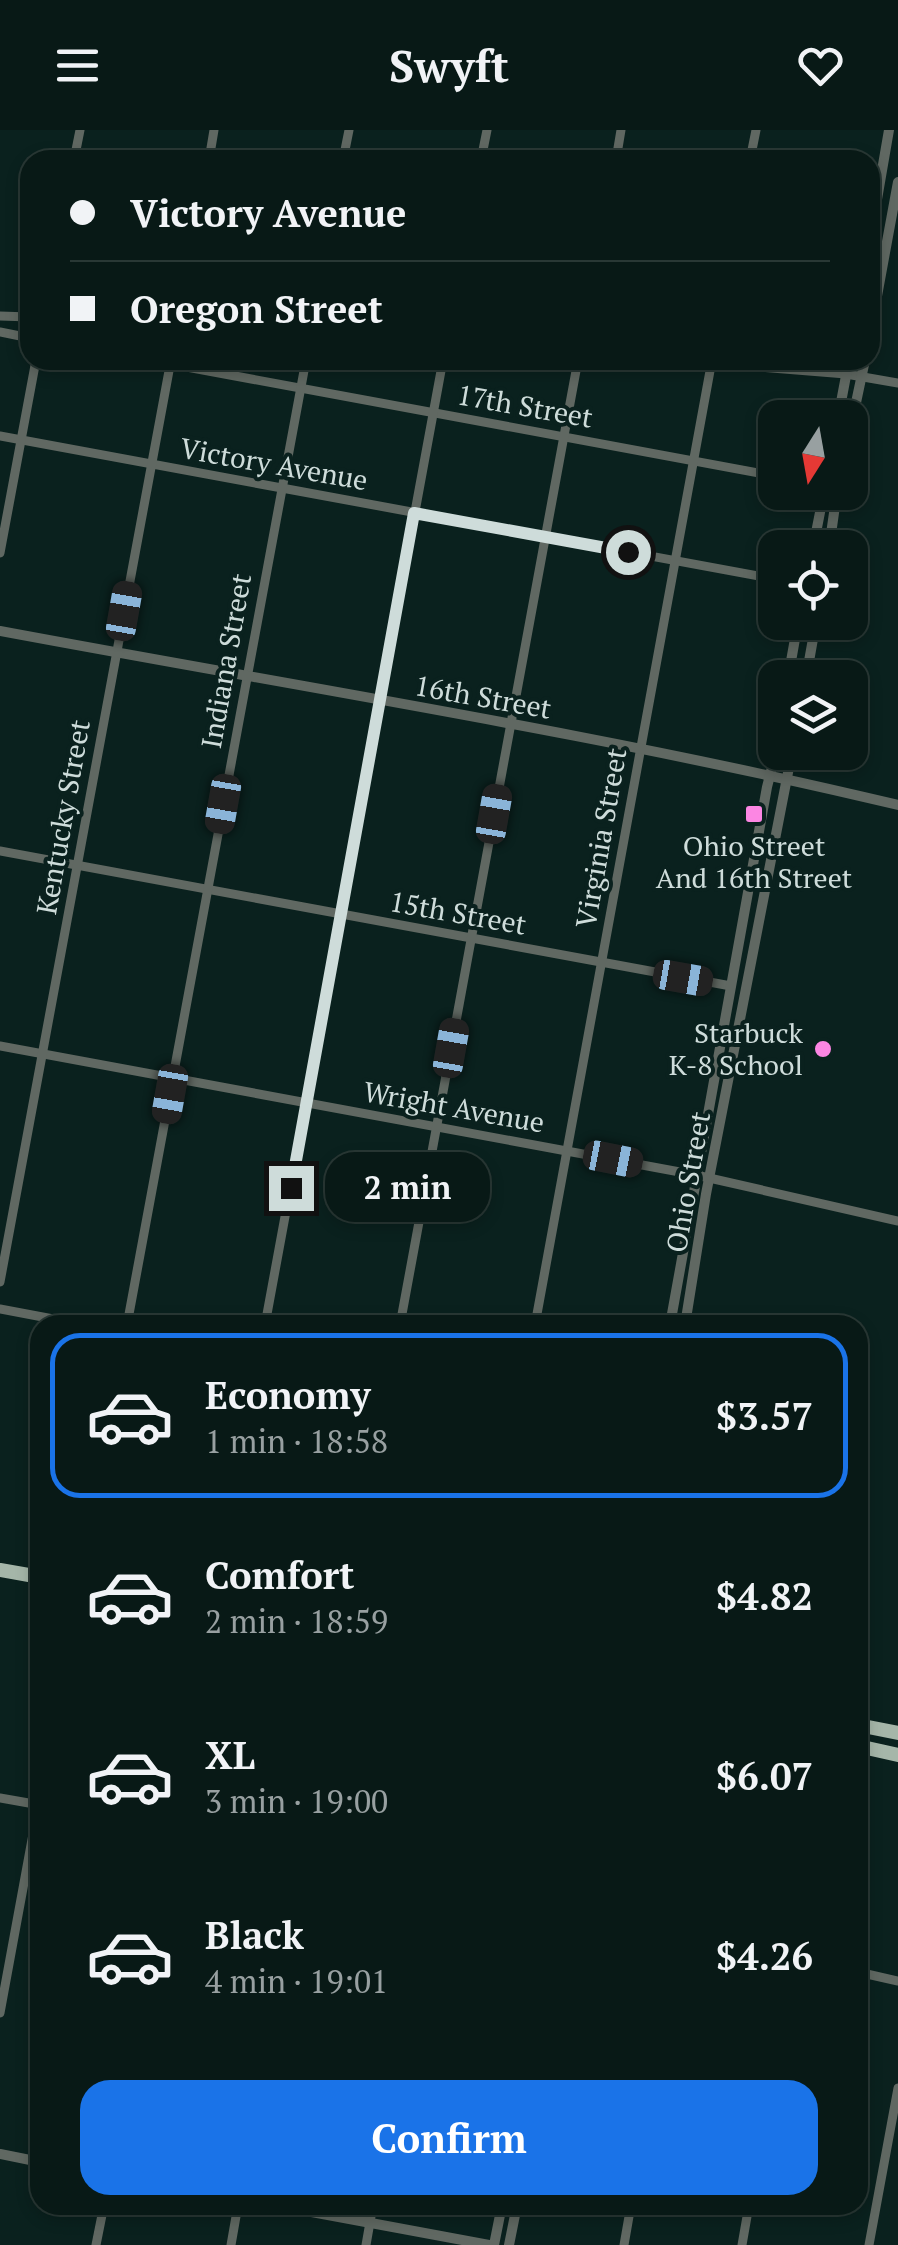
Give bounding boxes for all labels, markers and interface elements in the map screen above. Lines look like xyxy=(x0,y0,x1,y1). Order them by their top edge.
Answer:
text: Swyft xyxy=(389,35,509,95)
icon: menu xyxy=(50,38,105,93)
icon: heart xyxy=(793,38,848,93)
text: Victory Avenue xyxy=(130,188,407,238)
text: Oregon Street xyxy=(130,284,383,334)
street label: 17th Street xyxy=(454,375,596,436)
north arrow xyxy=(758,400,868,510)
map controls xyxy=(758,400,868,770)
street label: Victory Avenue xyxy=(177,429,371,498)
route start xyxy=(606,530,651,575)
button: locate xyxy=(758,530,868,640)
street label: Indiana Street xyxy=(192,570,259,751)
car xyxy=(104,579,144,643)
button: layers xyxy=(758,660,868,770)
street label: 16th Street xyxy=(412,666,555,727)
street label: Kentucky Street xyxy=(27,716,98,917)
street label: Virginia Street xyxy=(566,744,635,931)
car xyxy=(203,772,243,836)
car xyxy=(474,782,514,846)
marker: Ohio Street And 16th Street xyxy=(743,803,765,825)
place label: Ohio Street And 16th Street xyxy=(656,827,853,896)
street label: 15th Street xyxy=(387,882,530,943)
car xyxy=(651,958,715,998)
place label: Starbuck K-8 School xyxy=(669,1014,804,1083)
car xyxy=(431,1016,471,1080)
marker: Starbuck K-8 School xyxy=(812,1038,834,1060)
car xyxy=(150,1062,190,1126)
street label: Wright Avenue xyxy=(361,1072,547,1141)
street label: Ohio Street xyxy=(657,1108,718,1255)
car xyxy=(581,1139,645,1179)
callout: 2 min xyxy=(326,1153,491,1223)
route end xyxy=(269,1166,314,1211)
text: 2 min xyxy=(364,1166,451,1208)
text: Economy xyxy=(205,1370,371,1420)
icon: car xyxy=(85,1371,175,1461)
text: $3.57 xyxy=(716,1391,813,1441)
text: 1 min · 18:58 xyxy=(205,1420,388,1462)
text: Comfort xyxy=(205,1550,354,1600)
icon: car xyxy=(85,1551,175,1641)
text: $4.82 xyxy=(716,1571,813,1621)
text: 2 min · 18:59 xyxy=(205,1600,388,1642)
text: XL xyxy=(205,1730,255,1780)
icon: car xyxy=(85,1731,175,1821)
text: $6.07 xyxy=(716,1751,813,1801)
text: 3 min · 19:00 xyxy=(205,1780,388,1822)
text: Black xyxy=(205,1910,304,1960)
icon: car xyxy=(85,1911,175,2001)
text: $4.26 xyxy=(716,1931,813,1981)
text: 4 min · 19:01 xyxy=(205,1960,388,2002)
button: Confirm xyxy=(80,2080,818,2195)

